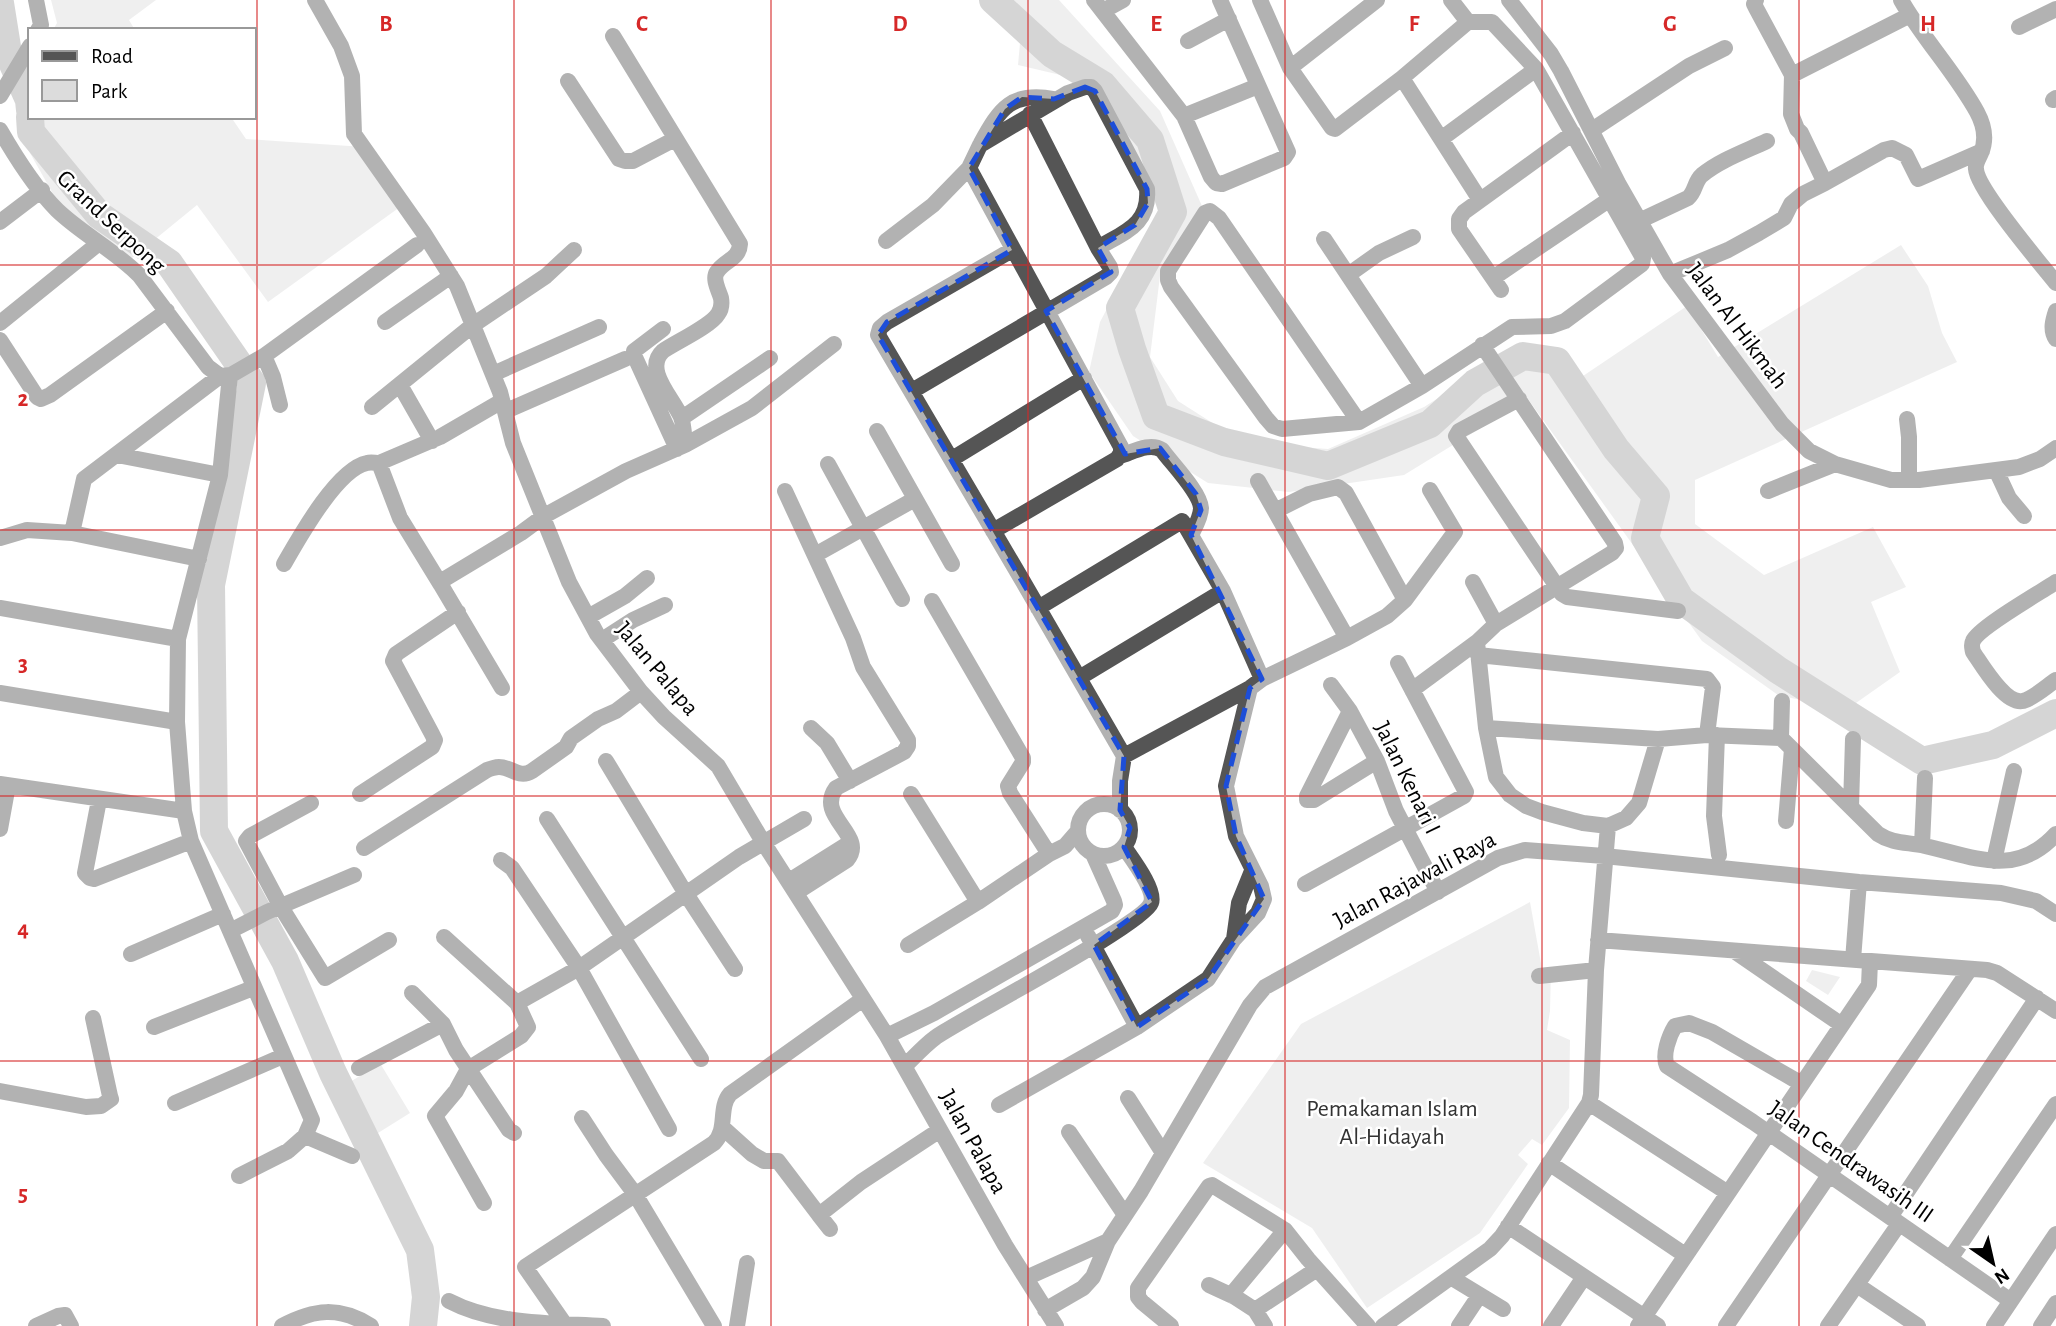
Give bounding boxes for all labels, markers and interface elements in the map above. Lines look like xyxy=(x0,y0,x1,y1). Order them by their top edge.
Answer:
text: B xyxy=(379,13,393,36)
text: C xyxy=(636,13,648,36)
text: D xyxy=(892,13,908,36)
text: E xyxy=(1150,13,1162,36)
text: F xyxy=(1409,13,1420,36)
text: G xyxy=(1663,13,1677,36)
text: H xyxy=(1920,13,1936,36)
legend xyxy=(28,28,256,119)
text: Road xyxy=(91,46,133,67)
text: Park xyxy=(91,81,128,102)
street label: Grand Serpong xyxy=(52,166,170,278)
street label: Jalan Al Hikmah xyxy=(1682,259,1792,393)
text: 2 xyxy=(18,388,29,411)
street label: Jalan Palapa xyxy=(611,617,703,721)
text: 3 xyxy=(18,653,28,676)
street label: Jalan Kenari I xyxy=(1369,718,1445,838)
street label: Jalan Rajawali Raya xyxy=(1330,827,1500,933)
text: 4 xyxy=(17,918,29,941)
street label: Jalan Palapa xyxy=(935,1086,1011,1198)
street label: Jalan Cendrawasih III xyxy=(1764,1096,1938,1228)
park label: Pemakaman Islam Al-Hidayah xyxy=(1306,1097,1478,1149)
text: 5 xyxy=(18,1183,28,1206)
north arrow xyxy=(1958,1228,2028,1298)
text: N xyxy=(1991,1264,2012,1287)

